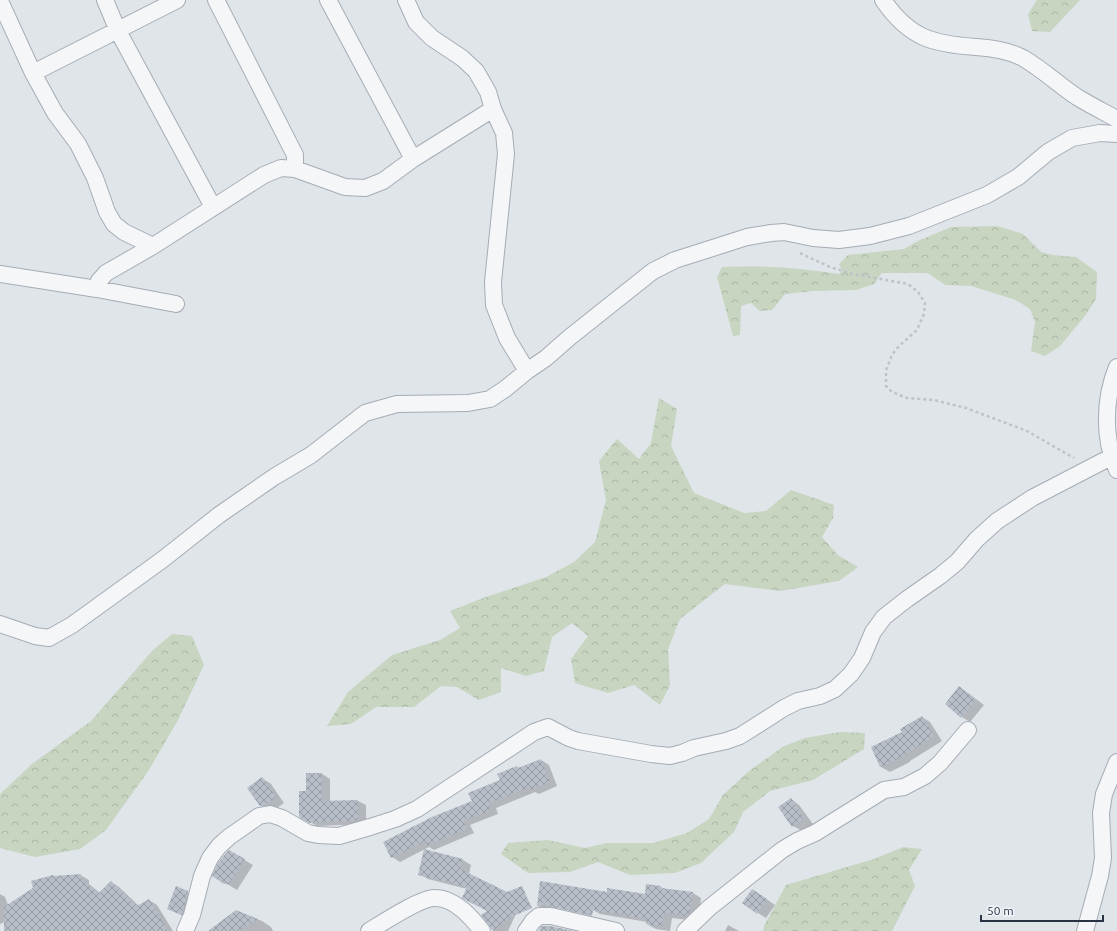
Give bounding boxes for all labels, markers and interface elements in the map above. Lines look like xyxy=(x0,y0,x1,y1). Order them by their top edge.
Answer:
scale bar xyxy=(981,897,1103,923)
text: 50 m xyxy=(987,904,1014,917)

